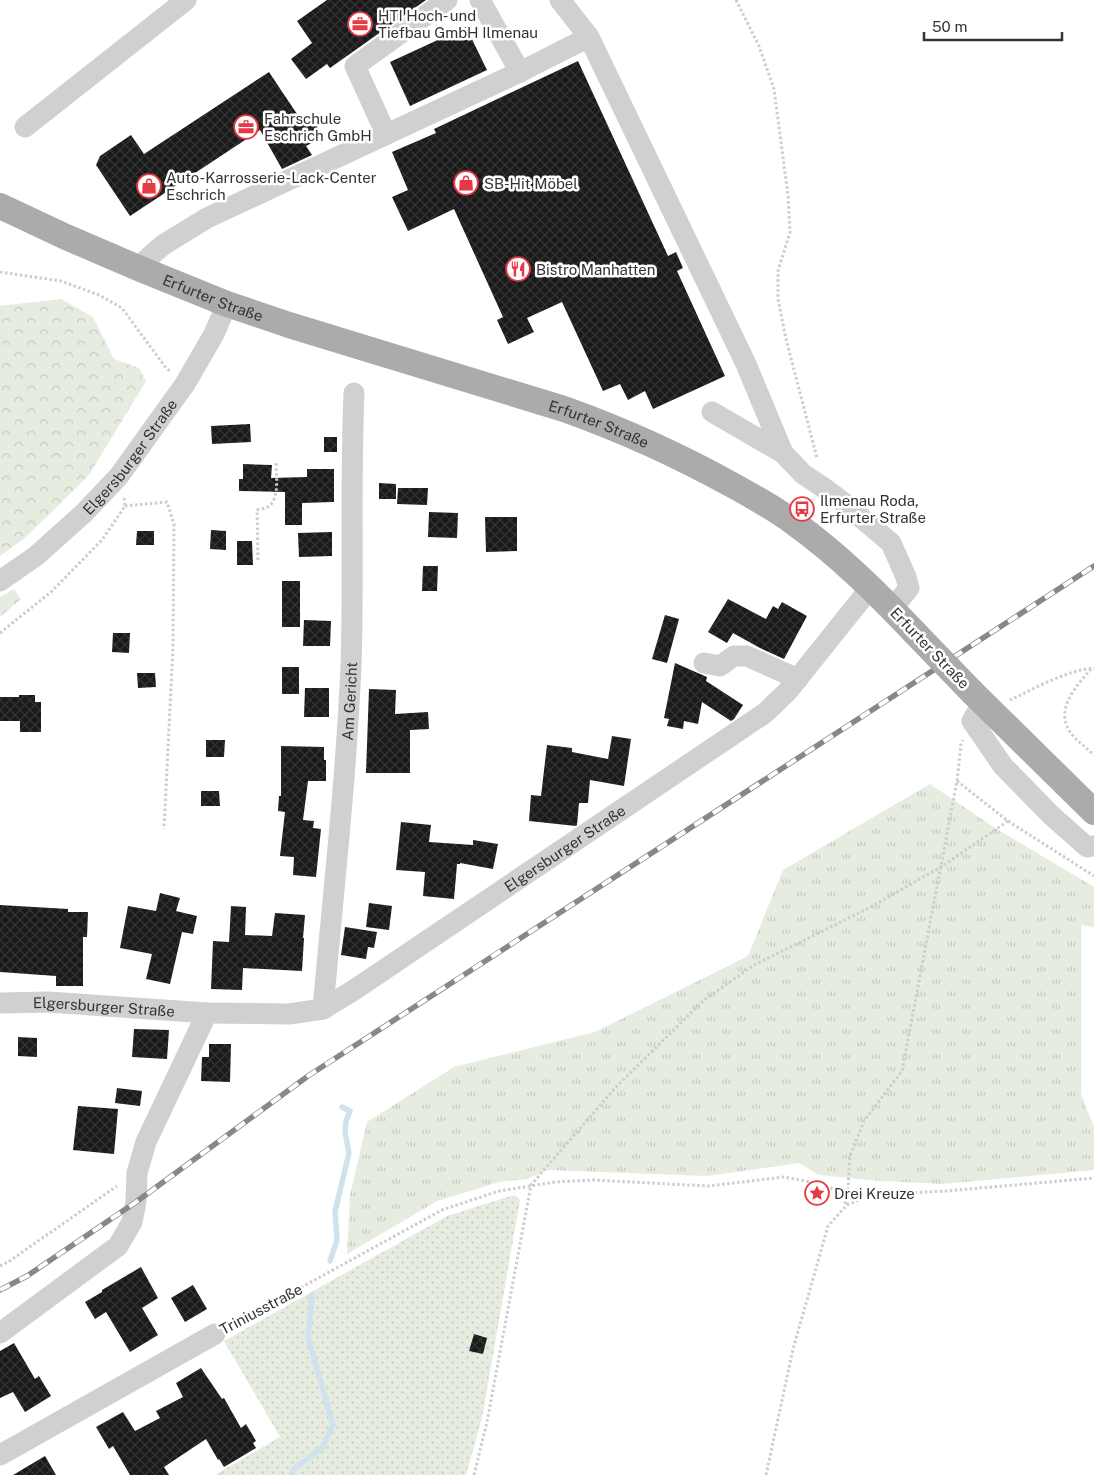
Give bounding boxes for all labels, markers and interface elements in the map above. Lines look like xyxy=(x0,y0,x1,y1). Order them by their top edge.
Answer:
place label: HTI Hoch- und Tiefbau GmbH Ilmenau xyxy=(378,7,538,41)
scale bar xyxy=(924,10,1062,42)
office icon: HTI Hoch- und Tiefbau GmbH Ilmenau xyxy=(347,11,373,37)
text: 50 m xyxy=(932,18,967,35)
place label: Fahrschule Eschrich GmbH xyxy=(264,110,372,144)
office icon: Fahrschule Eschrich GmbH xyxy=(233,114,259,140)
place label: Auto-Karrosserie-Lack-Center Eschrich xyxy=(166,169,377,203)
shop icon: SB-Hit Möbel xyxy=(453,170,479,196)
shop icon: Auto-Karrosserie-Lack-Center Eschrich xyxy=(136,173,162,199)
place label: SB-Hit Möbel xyxy=(484,175,578,192)
restaurant icon: Bistro Manhatten xyxy=(505,256,531,282)
place label: Bistro Manhatten xyxy=(536,261,655,278)
street label: Erfurter Straße xyxy=(160,270,265,324)
street label: Elgersburger Straße xyxy=(79,396,180,518)
street label: Erfurter Straße xyxy=(547,396,652,451)
place label: Ilmenau Roda, Erfurter Straße xyxy=(820,492,926,526)
bus stop icon: Ilmenau Roda, Erfurter Straße xyxy=(789,496,815,522)
street label: Erfurter Straße xyxy=(887,604,973,692)
street label: Am Gericht xyxy=(338,661,360,741)
street label: Elgersburger Straße xyxy=(501,801,628,895)
street label: Elgersburger Straße xyxy=(33,993,175,1019)
place icon: Drei Kreuze xyxy=(804,1180,830,1206)
place label: Drei Kreuze xyxy=(834,1185,915,1202)
street label: Triniusstraße xyxy=(217,1280,305,1338)

